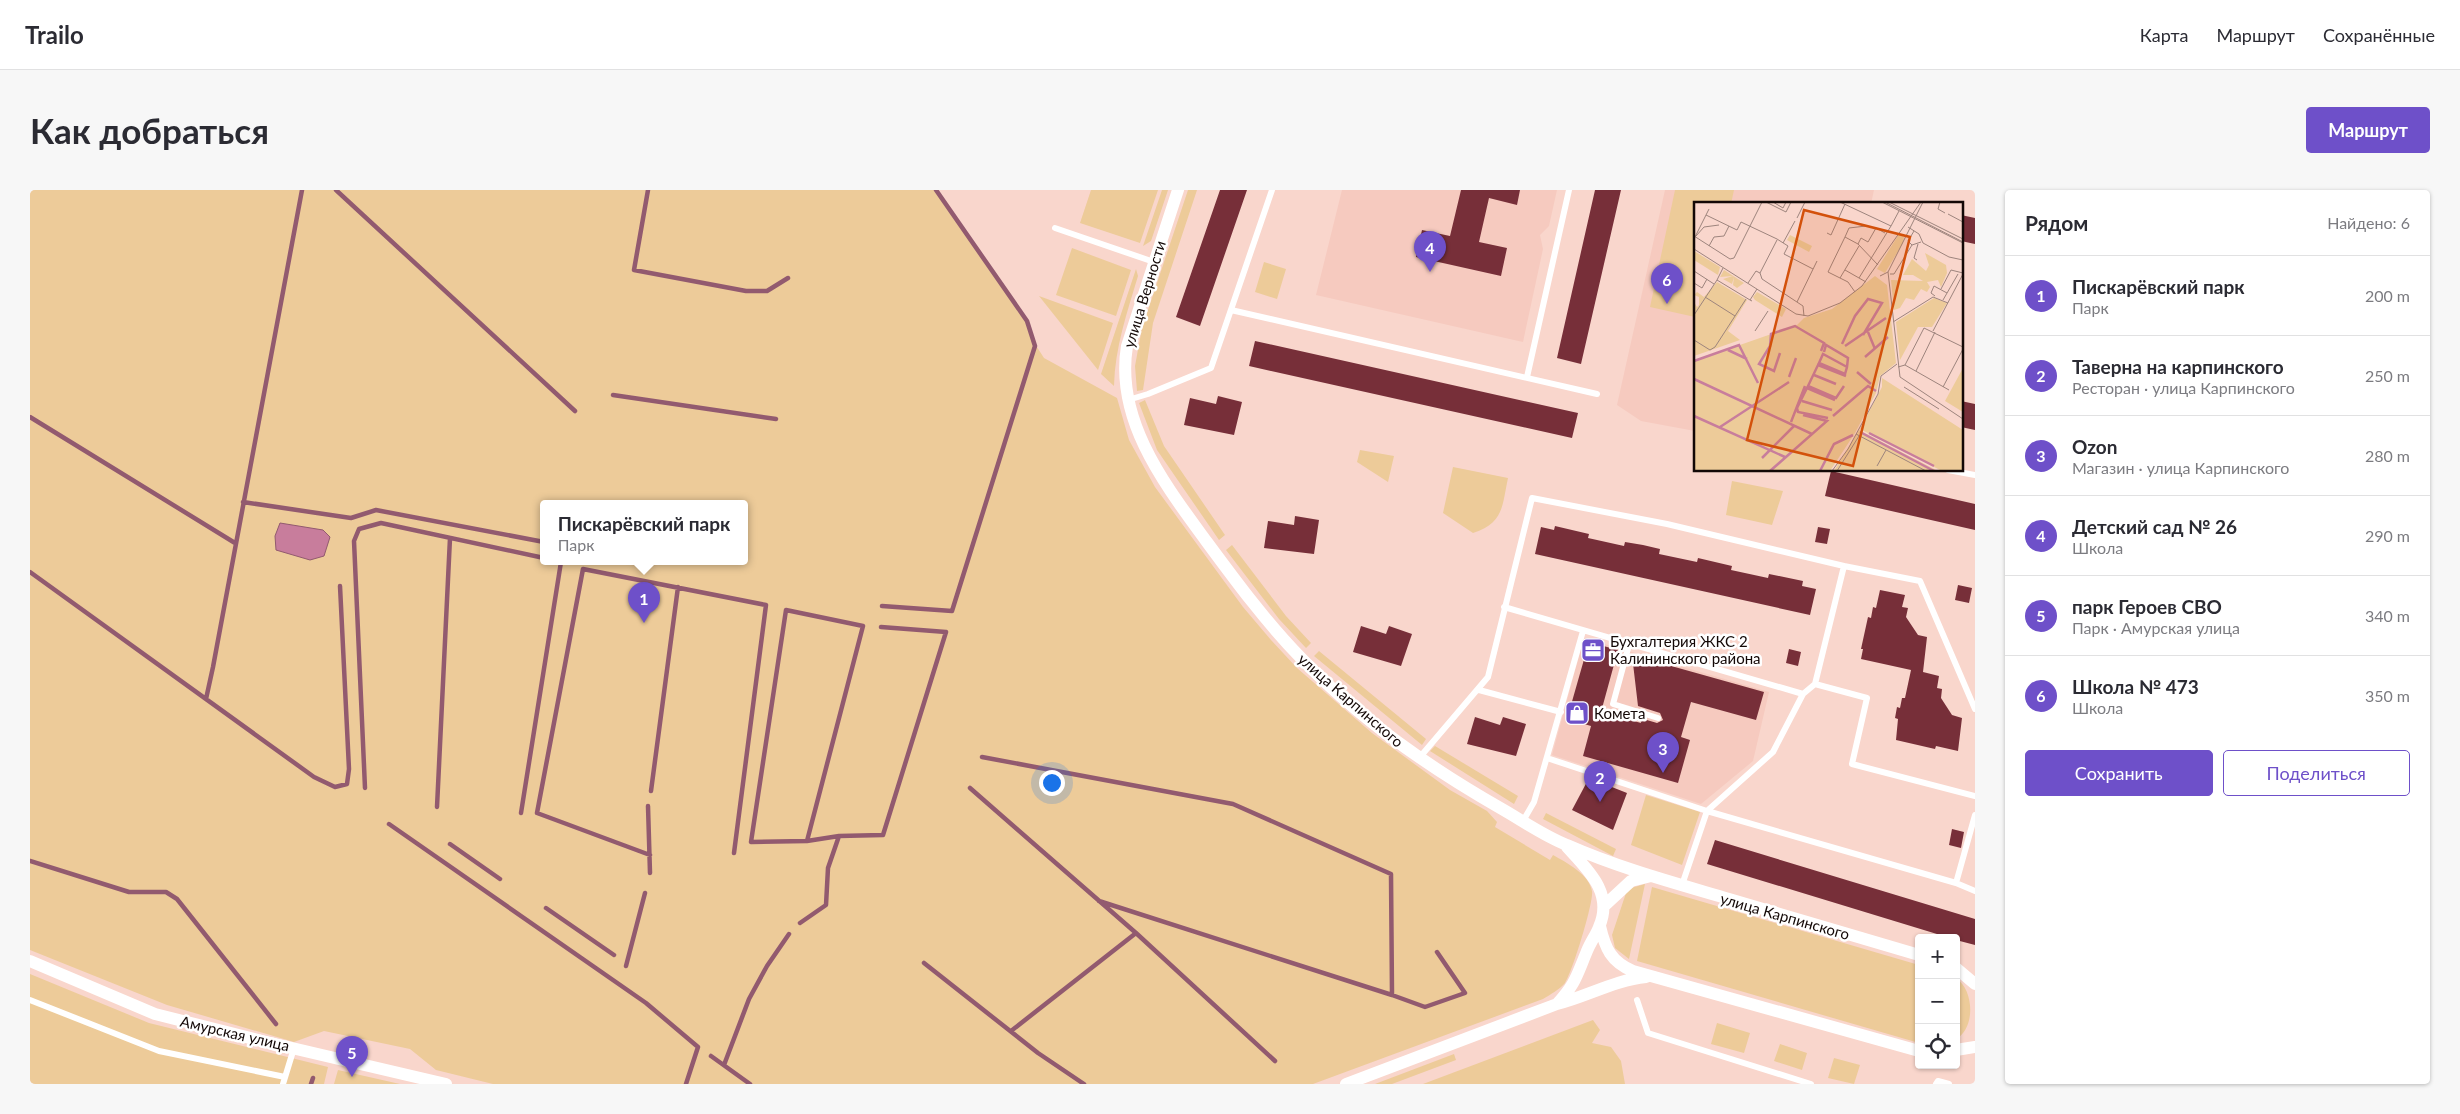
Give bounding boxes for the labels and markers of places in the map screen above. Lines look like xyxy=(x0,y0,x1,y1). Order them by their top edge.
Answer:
pin: 4 xyxy=(1414,231,1446,272)
pin: 6 xyxy=(1651,263,1683,304)
pin: 1 xyxy=(628,582,660,623)
place label: Бухгалтерия ЖКС 2 Калининского района xyxy=(1610,632,1761,667)
office icon: Бухгалтерия ЖКС 2 Калининского района xyxy=(1580,637,1606,663)
shop icon: Комета xyxy=(1564,700,1590,726)
place label: Комета xyxy=(1594,704,1645,722)
pin: 3 xyxy=(1647,732,1679,773)
pin: 2 xyxy=(1584,761,1616,802)
pin: 5 xyxy=(336,1036,368,1077)

